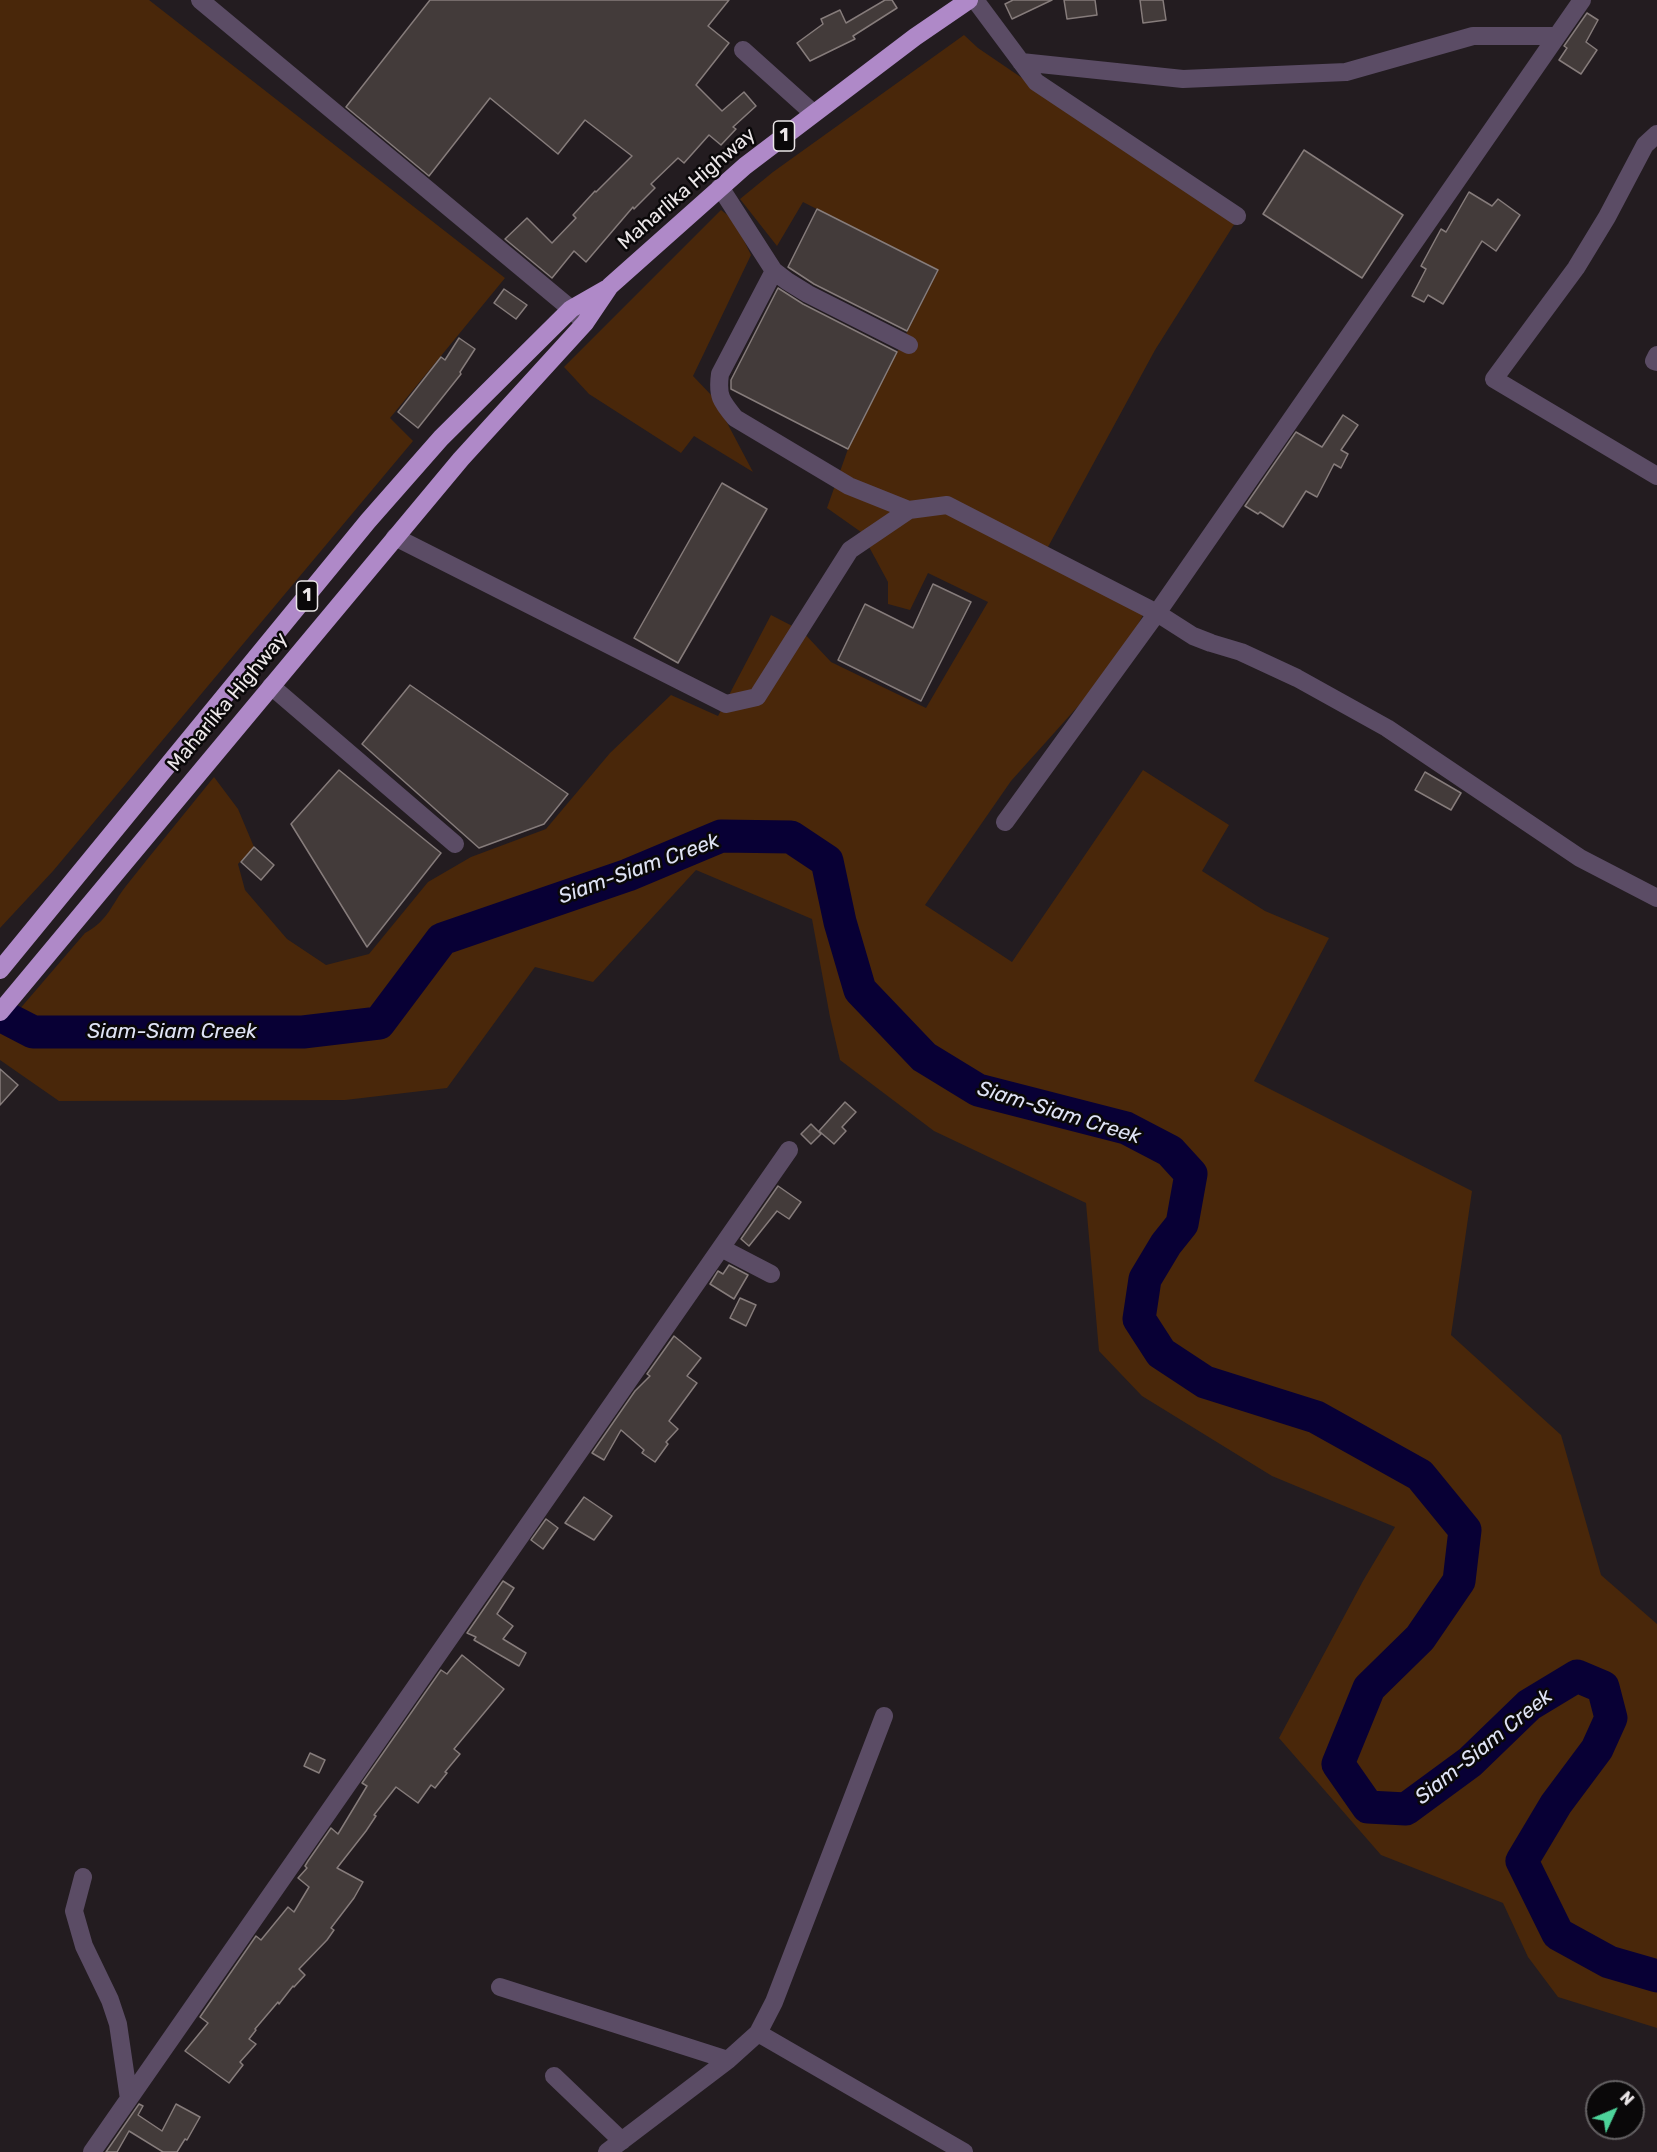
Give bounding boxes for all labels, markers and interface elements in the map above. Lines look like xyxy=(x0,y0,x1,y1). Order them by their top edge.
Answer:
road number: 1 xyxy=(774,121,794,151)
street label: Maharlika Highway xyxy=(613,123,761,255)
road number: 1 xyxy=(296,581,318,611)
street label: Maharlika Highway xyxy=(163,628,293,776)
water label: Siam-Siam Creek xyxy=(555,828,723,910)
water label: Siam-Siam Creek xyxy=(87,1019,257,1045)
water label: Siam-Siam Creek xyxy=(974,1076,1144,1150)
water label: Siam-Siam Creek xyxy=(1410,1684,1558,1810)
north arrow xyxy=(1585,2080,1645,2140)
text: N xyxy=(1616,2088,1638,2109)

